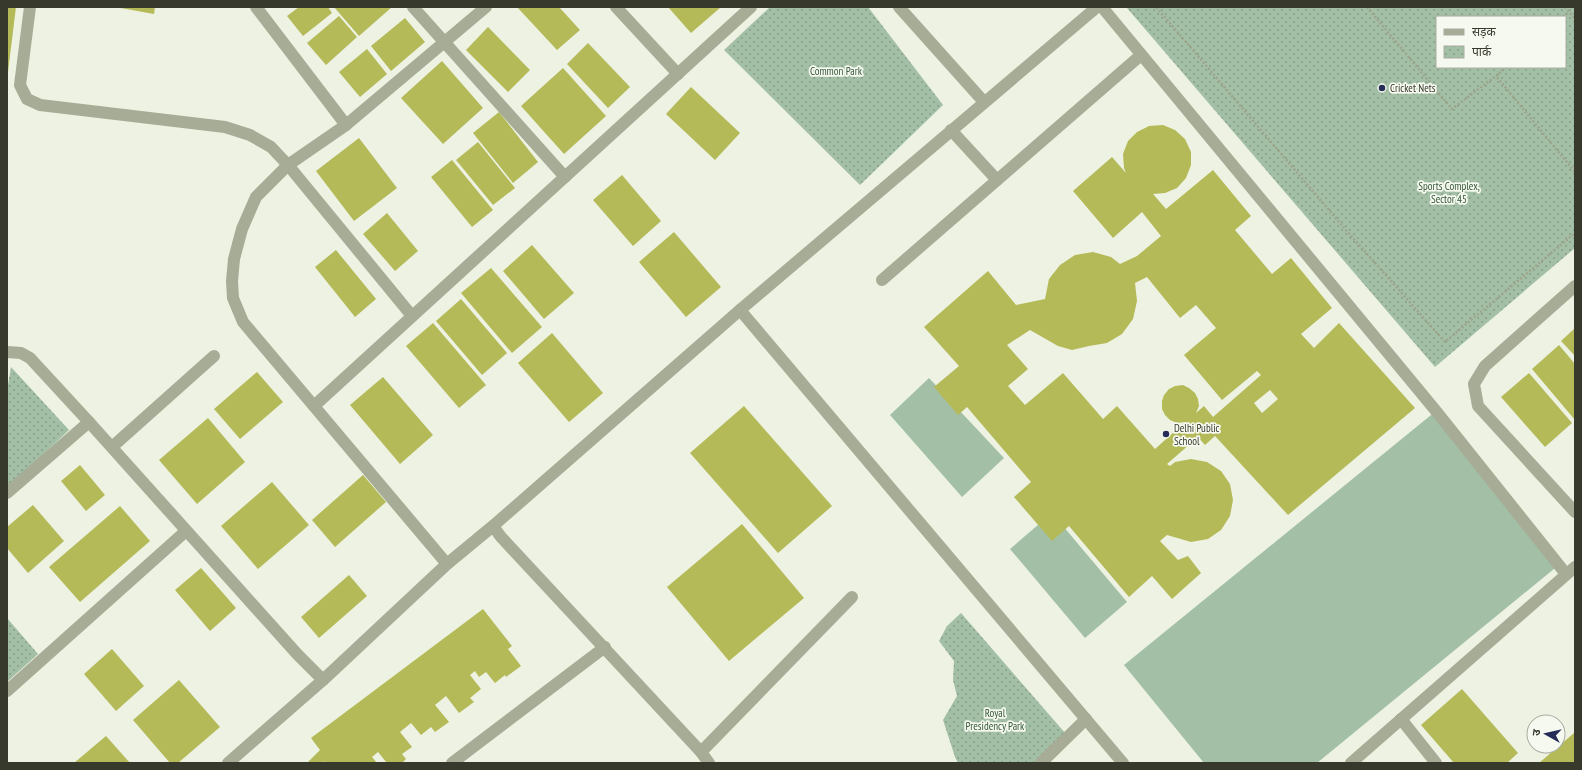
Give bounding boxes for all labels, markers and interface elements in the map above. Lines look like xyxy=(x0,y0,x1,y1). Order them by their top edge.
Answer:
legend xyxy=(1436,16,1566,68)
text: सड़क xyxy=(1472,24,1497,39)
text: पार्क xyxy=(1472,44,1492,59)
park label: Common Park xyxy=(810,64,863,78)
place label: Cricket Nets xyxy=(1390,81,1436,95)
marker: Cricket Nets xyxy=(1377,83,1387,93)
park label: Sports Complex, Sector 45 xyxy=(1418,179,1480,206)
place label: Delhi Public School xyxy=(1174,421,1220,448)
marker: Delhi Public School xyxy=(1161,429,1171,439)
park label: Royal Presidency Park xyxy=(966,706,1025,733)
north arrow xyxy=(1526,714,1566,754)
text: उ xyxy=(1529,728,1544,737)

